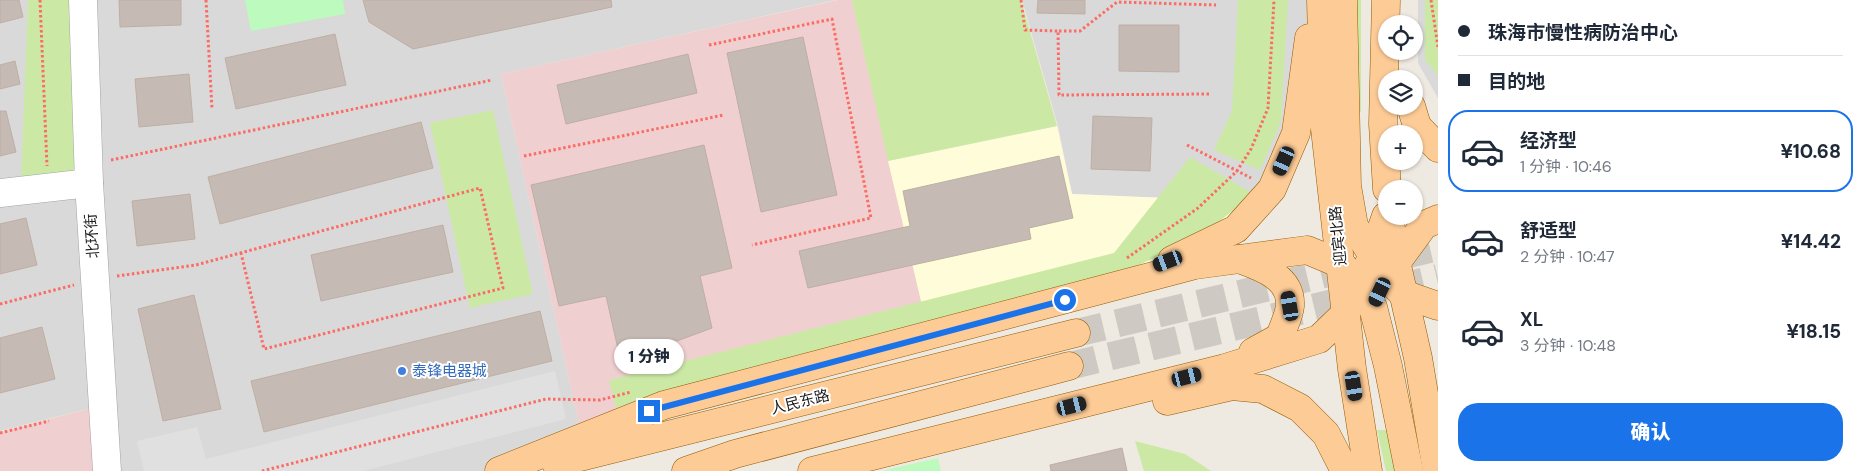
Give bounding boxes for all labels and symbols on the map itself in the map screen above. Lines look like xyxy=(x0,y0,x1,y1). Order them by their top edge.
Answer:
car xyxy=(1271,144,1296,178)
street label: 迎宾北路 xyxy=(1325,205,1351,267)
street label: 北环街 xyxy=(80,213,104,259)
car xyxy=(1151,249,1184,273)
car xyxy=(1366,275,1393,309)
route start xyxy=(1054,289,1076,311)
car xyxy=(1280,290,1299,322)
callout: 1 分钟 xyxy=(614,338,684,374)
place label: 泰锋电器城 xyxy=(412,361,487,381)
marker: 泰锋电器城 xyxy=(396,365,408,377)
car xyxy=(1170,366,1203,388)
car xyxy=(1344,370,1363,402)
street label: 人民东路 xyxy=(768,385,832,419)
car xyxy=(1055,395,1088,417)
route end xyxy=(638,400,660,422)

